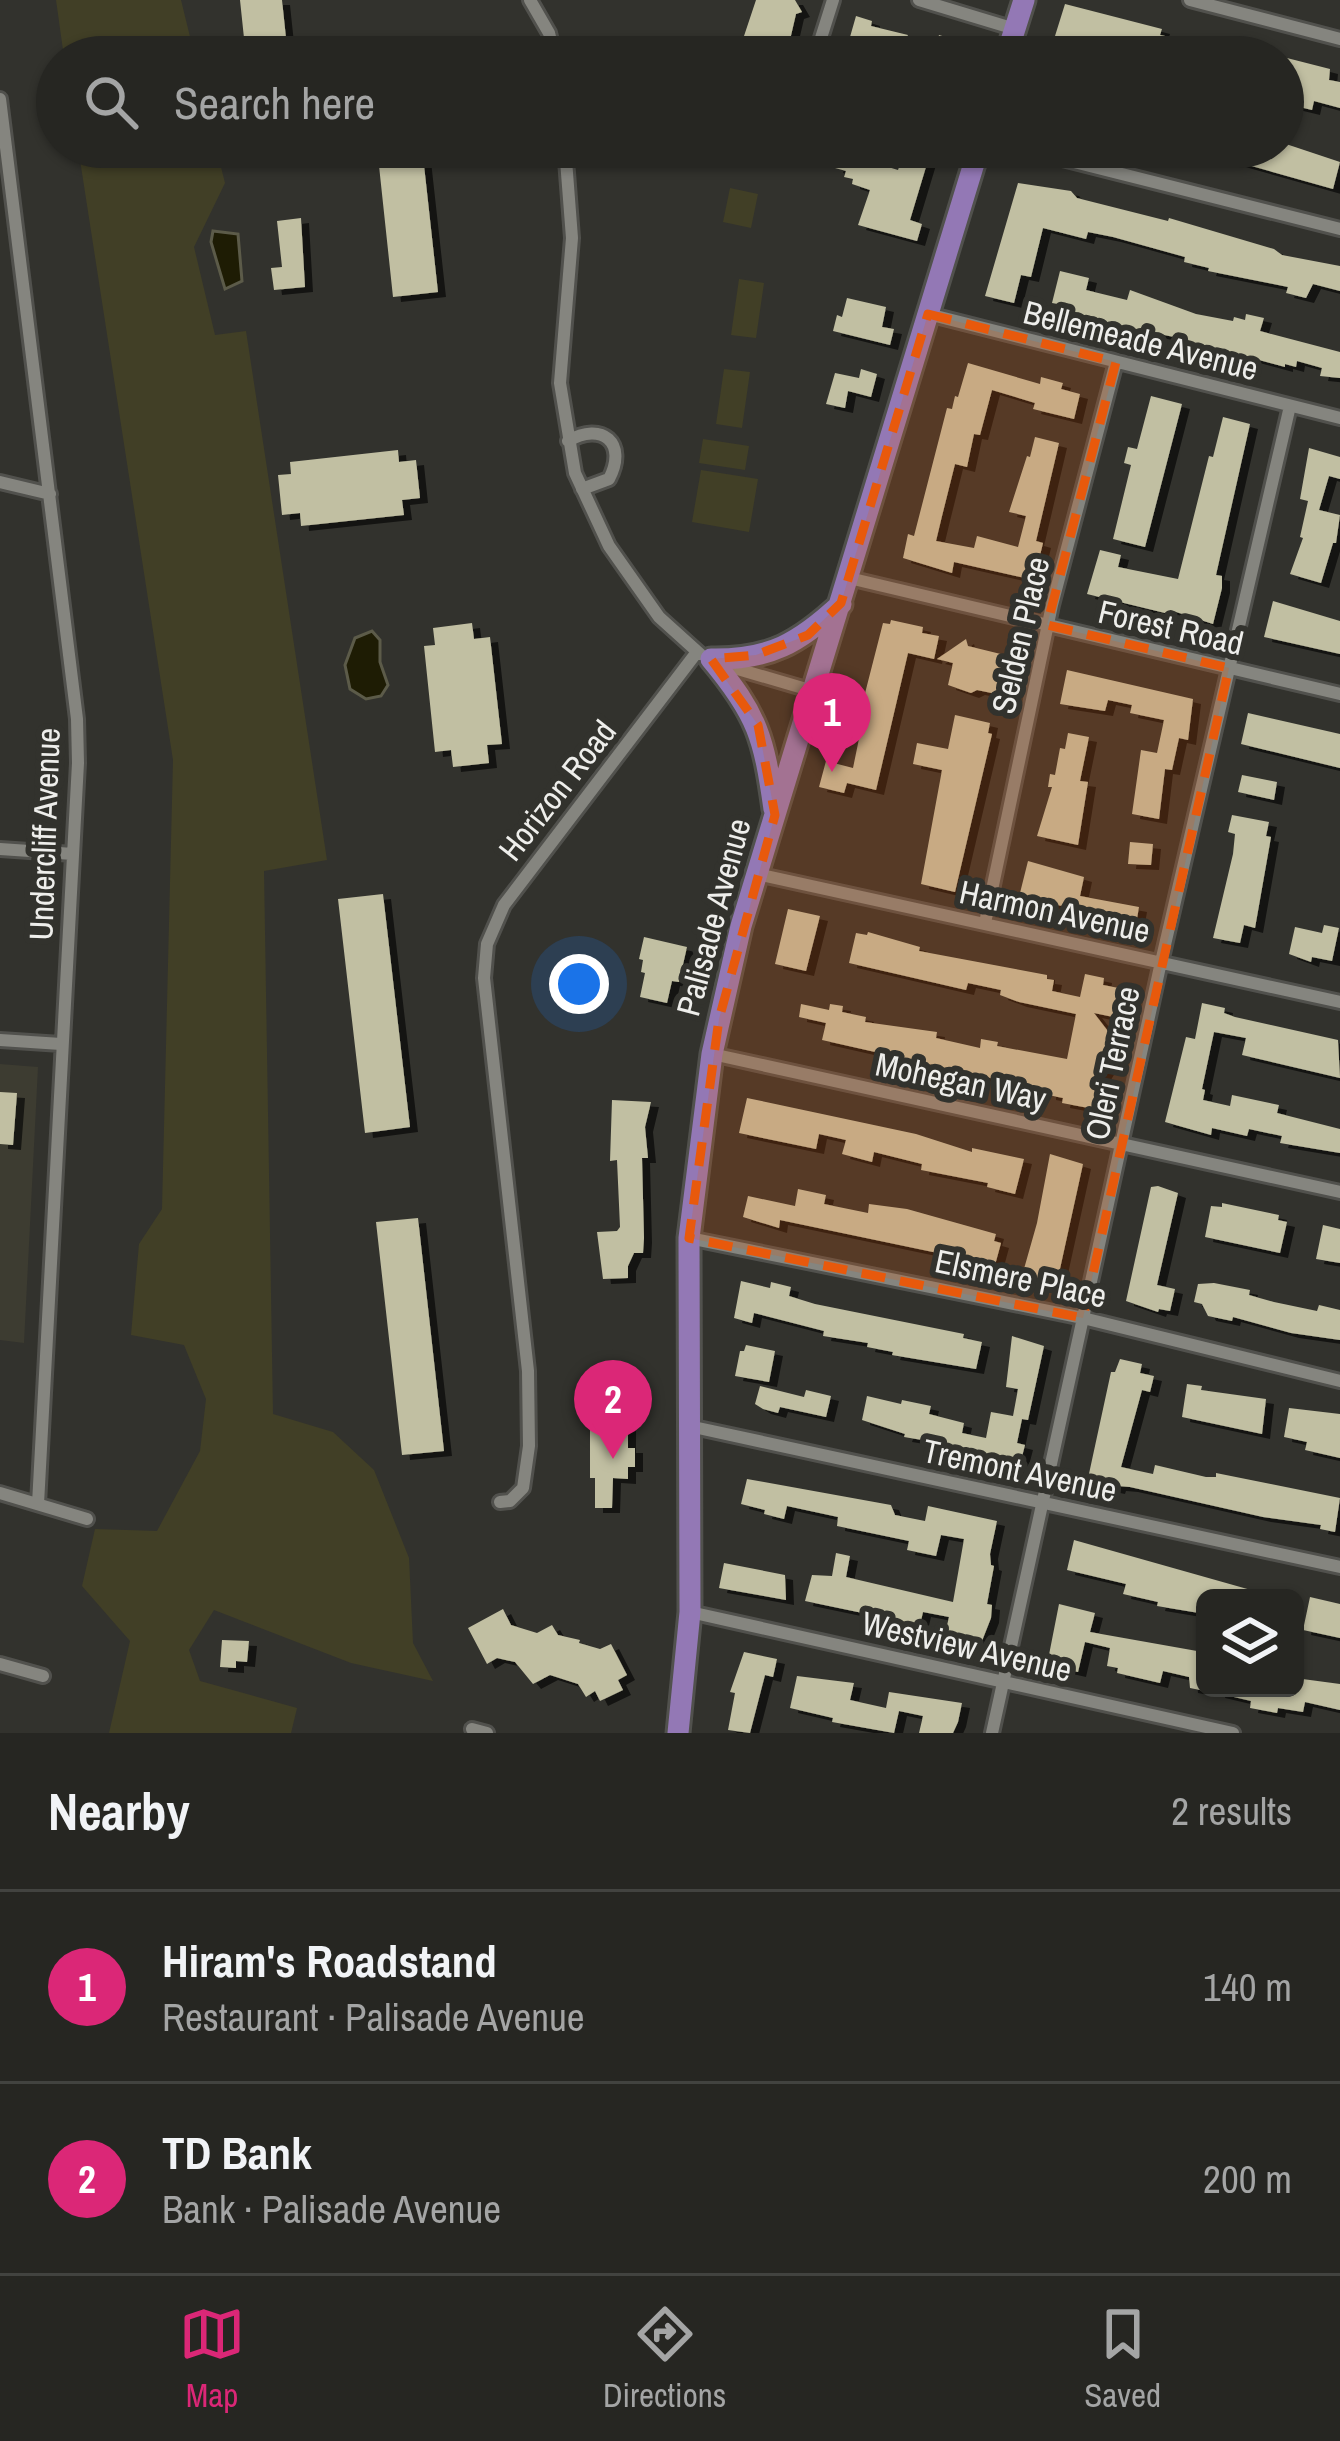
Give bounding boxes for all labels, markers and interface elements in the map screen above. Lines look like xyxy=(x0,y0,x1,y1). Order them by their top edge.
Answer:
search box xyxy=(36,36,1304,168)
icon: search xyxy=(78,69,144,135)
text: Search here xyxy=(174,72,375,133)
street label: Bellemeade Avenue xyxy=(1019,290,1263,390)
street label: Selden Place xyxy=(981,552,1059,718)
street label: Forest Road xyxy=(1094,589,1248,665)
pin: 1 xyxy=(793,673,871,772)
street label: Horizon Road xyxy=(488,711,626,869)
street label: Undercliff Avenue xyxy=(18,727,70,941)
street label: Palisade Avenue xyxy=(666,813,760,1021)
street label: Harmon Avenue xyxy=(956,869,1154,953)
your location xyxy=(549,954,609,1014)
street label: Oleri Terrace xyxy=(1074,982,1150,1144)
street label: Mohegan Way xyxy=(872,1041,1051,1121)
street label: Elsmere Place xyxy=(931,1238,1111,1318)
pin: 2 xyxy=(574,1360,652,1459)
street label: Tremont Avenue xyxy=(919,1428,1121,1512)
map controls xyxy=(1196,1589,1304,1697)
button: layers xyxy=(1196,1589,1304,1697)
street label: Westview Avenue xyxy=(858,1600,1076,1692)
text: Nearby xyxy=(48,1777,190,1846)
text: 2 results xyxy=(1171,1785,1292,1837)
text: Hiram's Roadstand xyxy=(162,1930,497,1991)
text: 1 xyxy=(78,1961,96,2013)
text: 140 m xyxy=(1203,1961,1292,2013)
text: Restaurant · Palisade Avenue xyxy=(162,1991,585,2043)
text: TD Bank xyxy=(162,2122,312,2183)
text: 2 xyxy=(78,2153,96,2205)
text: 200 m xyxy=(1203,2153,1292,2205)
text: Bank · Palisade Avenue xyxy=(162,2183,501,2235)
tab: Map xyxy=(179,2301,245,2417)
tab: Directions xyxy=(603,2301,726,2417)
tab: Saved xyxy=(1084,2301,1161,2417)

